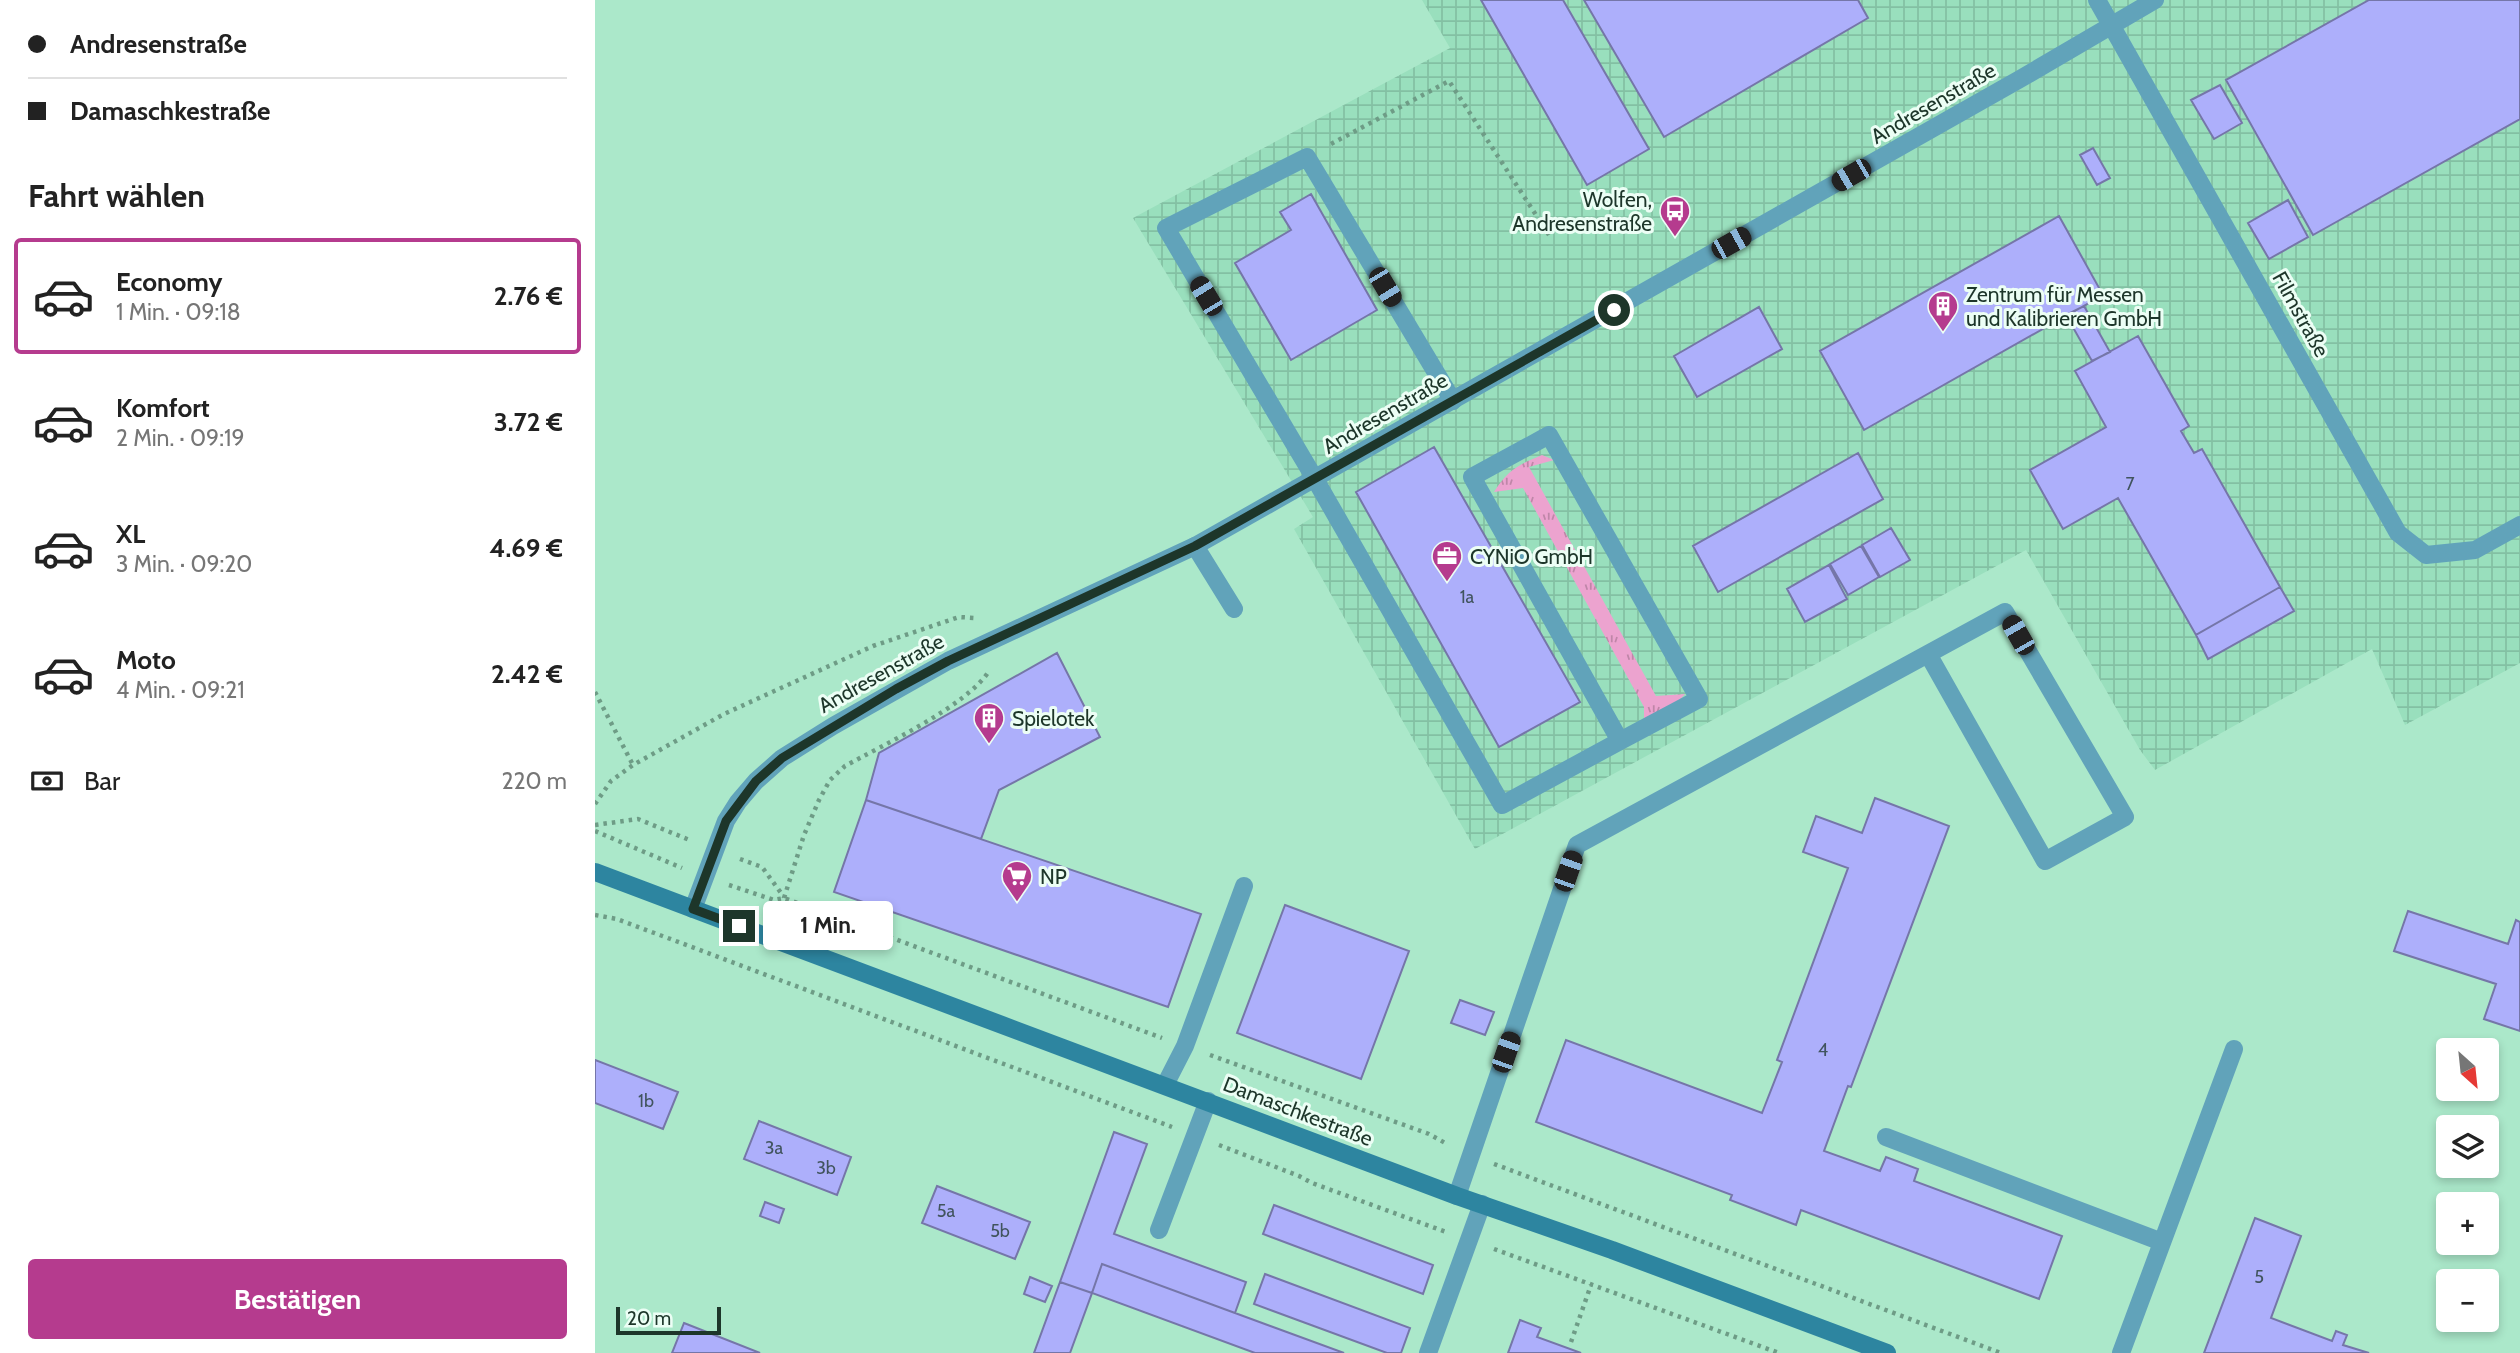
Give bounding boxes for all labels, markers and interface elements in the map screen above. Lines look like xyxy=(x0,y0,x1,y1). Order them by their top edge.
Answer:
text: Andresenstraße xyxy=(70,28,247,60)
street label: Andresenstraße xyxy=(1866,57,2000,149)
text: Damaschkestraße xyxy=(70,95,271,127)
car xyxy=(1828,155,1875,195)
text: Fahrt wählen xyxy=(28,176,205,215)
place label: Wolfen, Andresenstraße xyxy=(1512,187,1652,236)
bus stop icon: Wolfen, Andresenstraße xyxy=(1658,194,1692,238)
car xyxy=(1708,224,1755,262)
car xyxy=(1366,264,1405,310)
icon: car xyxy=(32,265,95,328)
text: Economy xyxy=(116,266,222,298)
street label: Filmstraße xyxy=(2267,267,2335,361)
car xyxy=(1187,273,1226,319)
text: 2.76 € xyxy=(494,280,563,312)
place label: Zentrum für Messen und Kalibrieren GmbH xyxy=(1966,282,2162,331)
building icon: Zentrum für Messen und Kalibrieren GmbH xyxy=(1926,289,1960,333)
route start xyxy=(1598,294,1630,326)
text: 1 Min. · 09:18 xyxy=(116,298,241,326)
street label: Andresenstraße xyxy=(1318,367,1452,459)
icon: car xyxy=(32,391,95,454)
text: Komfort xyxy=(116,392,210,424)
text: 3.72 € xyxy=(494,406,563,438)
text: 2 Min. · 09:19 xyxy=(116,424,244,452)
house number: 7 xyxy=(2125,473,2135,495)
icon: car xyxy=(32,517,95,580)
text: XL xyxy=(116,518,145,550)
text: 4.69 € xyxy=(489,532,563,564)
office icon: CYNiO GmbH xyxy=(1430,539,1464,583)
place label: CYNiO GmbH xyxy=(1470,544,1593,569)
text: 3 Min. · 09:20 xyxy=(116,550,252,578)
house number: 1a xyxy=(1460,586,1475,608)
car xyxy=(1999,612,2038,658)
street label: Andresenstraße xyxy=(814,628,948,718)
icon: car xyxy=(32,643,95,706)
text: Moto xyxy=(116,644,176,676)
text: 2.42 € xyxy=(491,658,563,690)
text: 4 Min. · 09:21 xyxy=(116,676,245,704)
building icon: Spielotek xyxy=(972,701,1006,745)
place label: Spielotek xyxy=(1012,706,1095,731)
icon: cash xyxy=(28,762,66,800)
text: Bar xyxy=(84,765,120,797)
text: 220 m xyxy=(501,767,567,795)
car xyxy=(1552,848,1585,894)
supermarket icon: NP xyxy=(1000,859,1034,903)
place label: NP xyxy=(1040,864,1067,889)
callout: 1 Min. xyxy=(763,902,893,950)
route end xyxy=(723,910,755,942)
text: 1 Min. xyxy=(800,911,856,939)
car xyxy=(1490,1029,1523,1075)
north arrow xyxy=(2436,1038,2499,1101)
map controls xyxy=(2436,1038,2499,1332)
house number: 4 xyxy=(1818,1039,1828,1061)
street label: Damaschkestraße xyxy=(1220,1071,1377,1151)
house number: 1b xyxy=(638,1090,654,1112)
button: layers xyxy=(2436,1115,2499,1178)
house number: 3a xyxy=(765,1137,784,1159)
house number: 3b xyxy=(816,1157,836,1179)
button: + xyxy=(2436,1192,2499,1255)
house number: 5a xyxy=(937,1200,956,1222)
house number: 5b xyxy=(990,1220,1010,1242)
button: Bestätigen xyxy=(28,1259,567,1339)
house number: 5 xyxy=(2254,1266,2264,1288)
button: − xyxy=(2436,1269,2499,1332)
scale bar xyxy=(616,1304,721,1336)
text: 20 m xyxy=(627,1307,671,1330)

